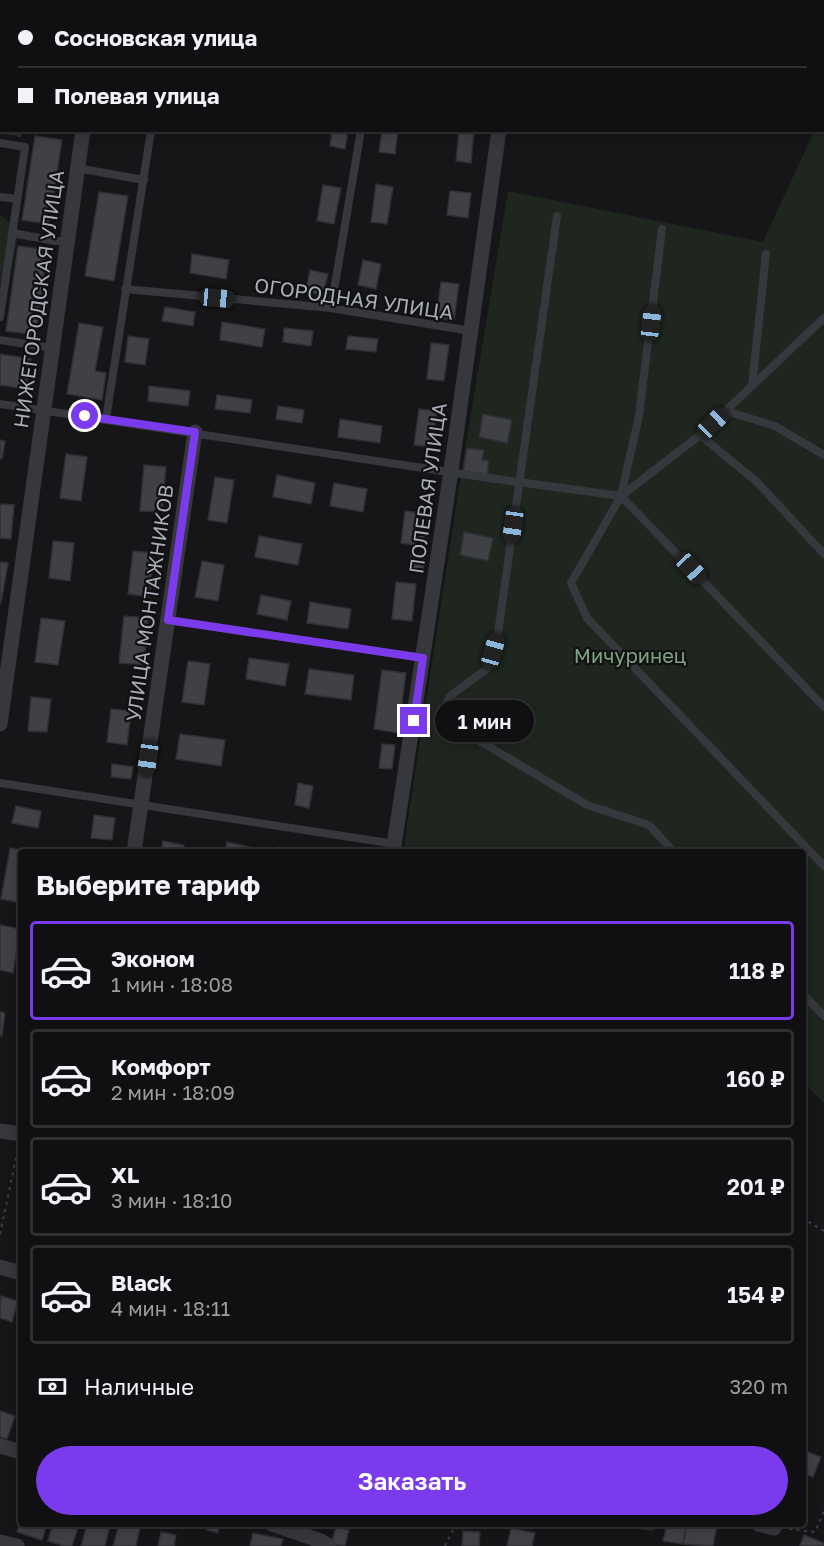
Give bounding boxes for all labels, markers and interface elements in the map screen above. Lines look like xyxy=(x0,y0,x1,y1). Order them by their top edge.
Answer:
text: Сосновская улица xyxy=(54,24,257,51)
text: Полевая улица xyxy=(54,82,220,109)
street label: НИЖЕГОРОДСКАЯ УЛИЦА xyxy=(8,168,68,430)
street label: ОГОРОДНАЯ УЛИЦА xyxy=(253,272,455,324)
car xyxy=(198,287,236,309)
car xyxy=(640,304,662,342)
street label: ПОЛЕВАЯ УЛИЦА xyxy=(403,401,451,575)
route start xyxy=(71,402,98,429)
car xyxy=(694,404,732,442)
street label: УЛИЦА МОНТАЖНИКОВ xyxy=(120,483,178,723)
car xyxy=(502,506,524,544)
car xyxy=(672,549,710,587)
car xyxy=(479,631,507,671)
park label: Мичуринец xyxy=(574,643,686,667)
callout: 1 мин xyxy=(435,700,534,742)
route end xyxy=(400,707,427,734)
text: 1 мин xyxy=(458,709,511,733)
car xyxy=(137,739,159,777)
text: Выберите тариф xyxy=(36,869,260,901)
icon: car xyxy=(39,944,93,998)
text: Эконом xyxy=(111,945,195,972)
text: 118 ₽ xyxy=(729,957,785,984)
text: 1 мин · 18:08 xyxy=(111,972,233,996)
icon: car xyxy=(39,1052,93,1106)
text: Комфорт xyxy=(111,1053,211,1080)
text: 160 ₽ xyxy=(726,1065,785,1092)
text: 2 мин · 18:09 xyxy=(111,1080,235,1104)
icon: car xyxy=(39,1160,93,1214)
text: XL xyxy=(111,1161,139,1188)
text: 201 ₽ xyxy=(727,1173,785,1200)
text: 3 мин · 18:10 xyxy=(111,1188,233,1212)
icon: car xyxy=(39,1268,93,1322)
text: Black xyxy=(111,1269,172,1296)
text: 154 ₽ xyxy=(727,1281,785,1308)
text: 4 мин · 18:11 xyxy=(111,1296,230,1320)
icon: cash xyxy=(36,1370,69,1403)
text: Наличные xyxy=(84,1373,194,1400)
text: 320 m xyxy=(730,1374,788,1398)
button: Заказать xyxy=(36,1446,788,1515)

